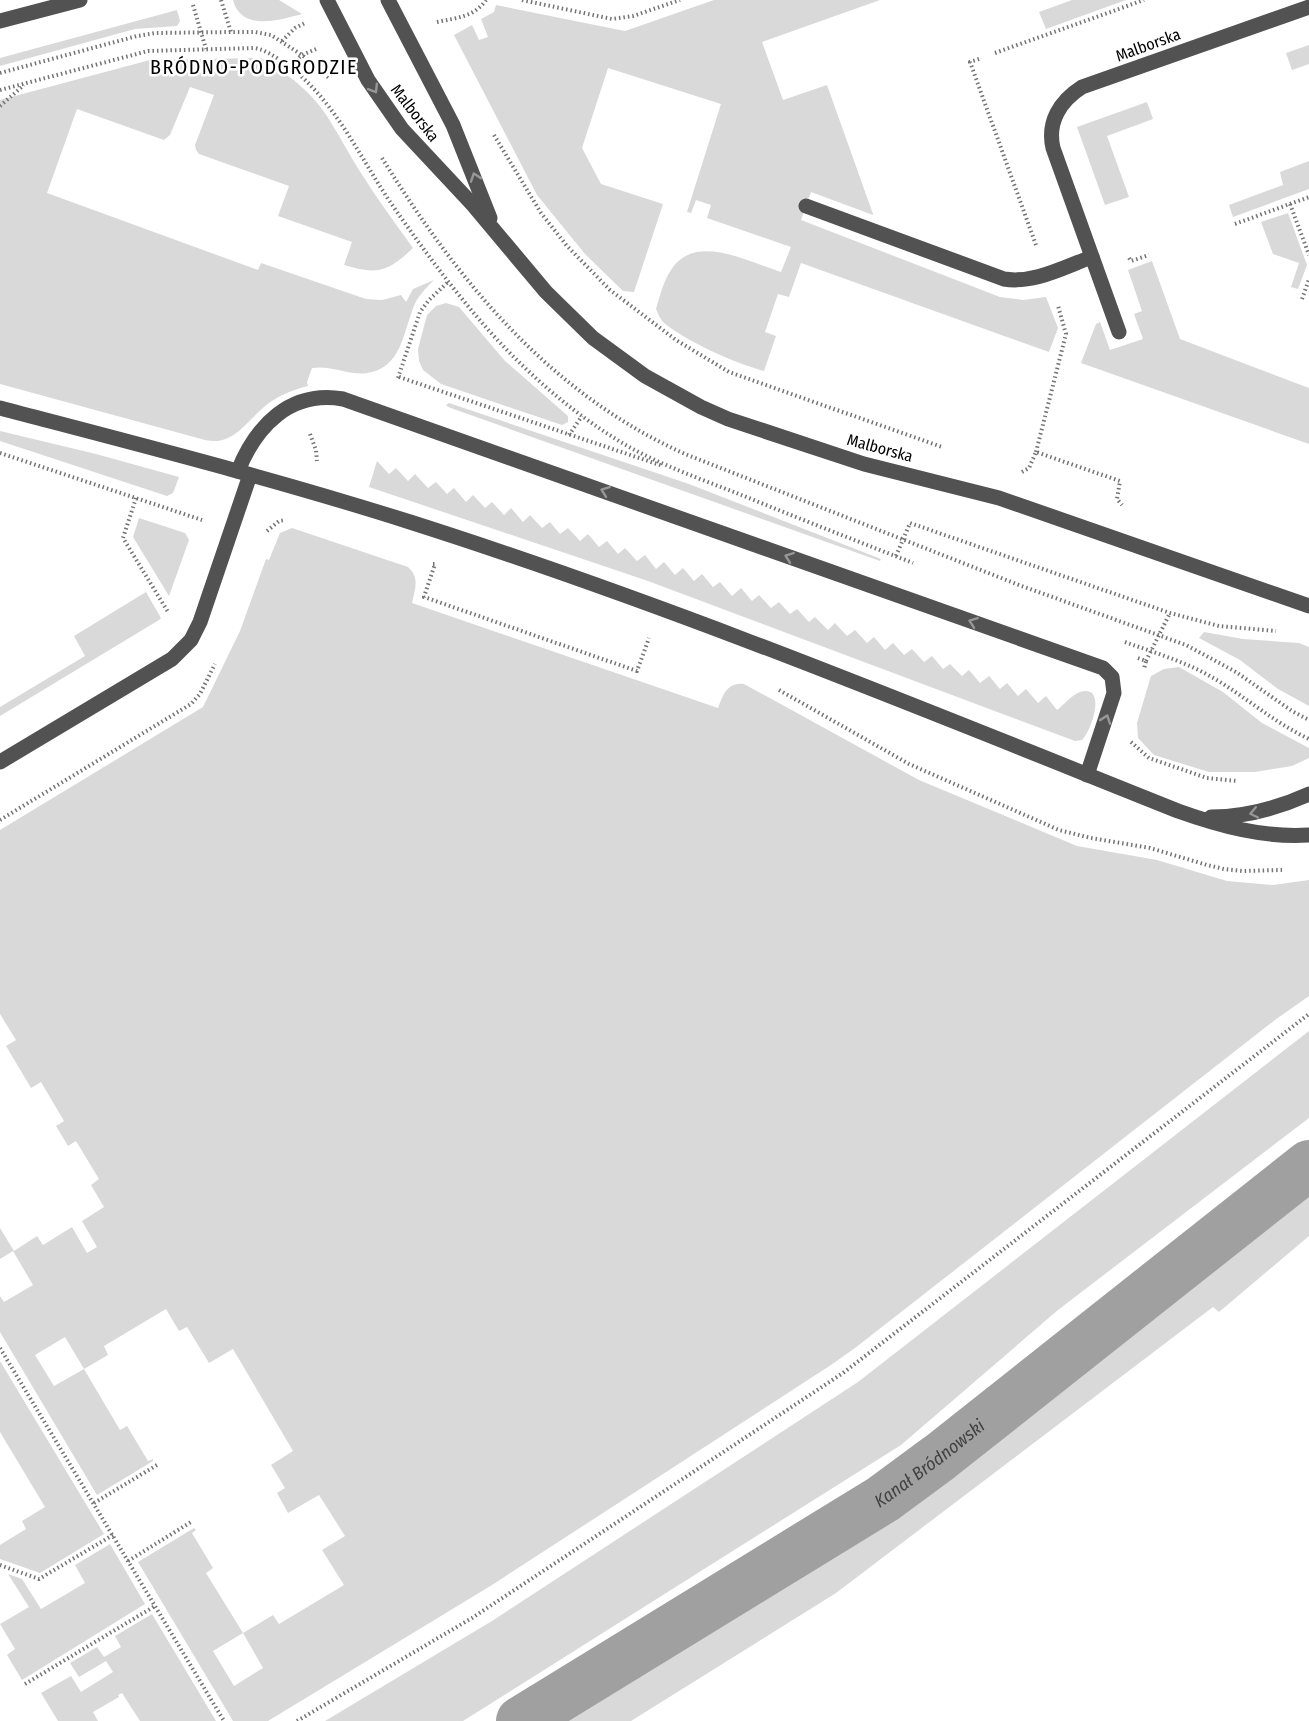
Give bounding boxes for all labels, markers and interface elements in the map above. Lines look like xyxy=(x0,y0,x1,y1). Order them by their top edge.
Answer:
street label: Malborska xyxy=(1113,24,1183,65)
district label: BRÓDNO-PODGRODZIE xyxy=(150,55,358,79)
street label: Malborska xyxy=(387,81,443,146)
one-way arrow xyxy=(366,83,378,93)
one-way arrow xyxy=(469,172,482,183)
street label: Malborska xyxy=(845,430,915,466)
one-way arrow xyxy=(601,486,611,499)
one-way arrow xyxy=(784,551,795,564)
one-way arrow xyxy=(968,616,979,629)
one-way arrow xyxy=(1098,714,1111,725)
one-way arrow xyxy=(1249,805,1259,818)
water label: Kanał Bródnowski xyxy=(870,1415,989,1513)

